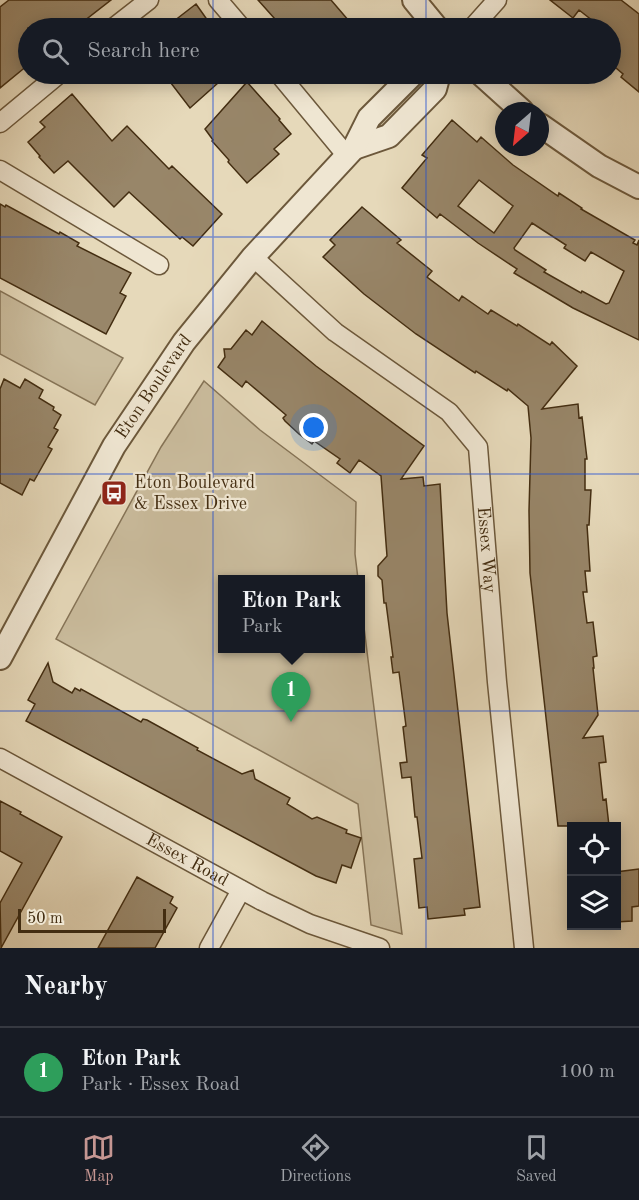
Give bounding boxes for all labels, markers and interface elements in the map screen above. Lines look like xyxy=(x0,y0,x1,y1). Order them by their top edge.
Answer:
search box xyxy=(18,18,621,84)
icon: search xyxy=(39,35,72,68)
text: Search here xyxy=(87,40,200,62)
north arrow xyxy=(495,102,549,156)
street label: Eton Boulevard xyxy=(112,331,195,442)
your location xyxy=(299,413,328,442)
place label: Eton Boulevard & Essex Drive xyxy=(134,474,255,513)
bus stop icon: Eton Boulevard & Essex Drive xyxy=(99,478,129,508)
street label: Essex Way xyxy=(474,506,499,594)
popup xyxy=(218,575,365,653)
text: Eton Park xyxy=(241,590,342,612)
text: Park xyxy=(241,617,283,637)
pin: 1 xyxy=(272,672,310,722)
map controls xyxy=(567,822,621,930)
button: locate xyxy=(567,822,621,876)
street label: Essex Road xyxy=(143,830,231,890)
button: layers xyxy=(567,876,621,930)
scale bar xyxy=(18,906,166,934)
text: 50 m xyxy=(27,911,63,927)
text: Nearby xyxy=(24,974,108,1000)
text: Eton Park xyxy=(81,1048,181,1070)
text: 1 xyxy=(38,1062,49,1082)
text: 100 m xyxy=(559,1062,615,1082)
text: Park · Essex Road xyxy=(81,1075,240,1095)
tab: Map xyxy=(82,1131,115,1187)
tab: Directions xyxy=(280,1131,351,1187)
tab: Saved xyxy=(516,1131,557,1187)

